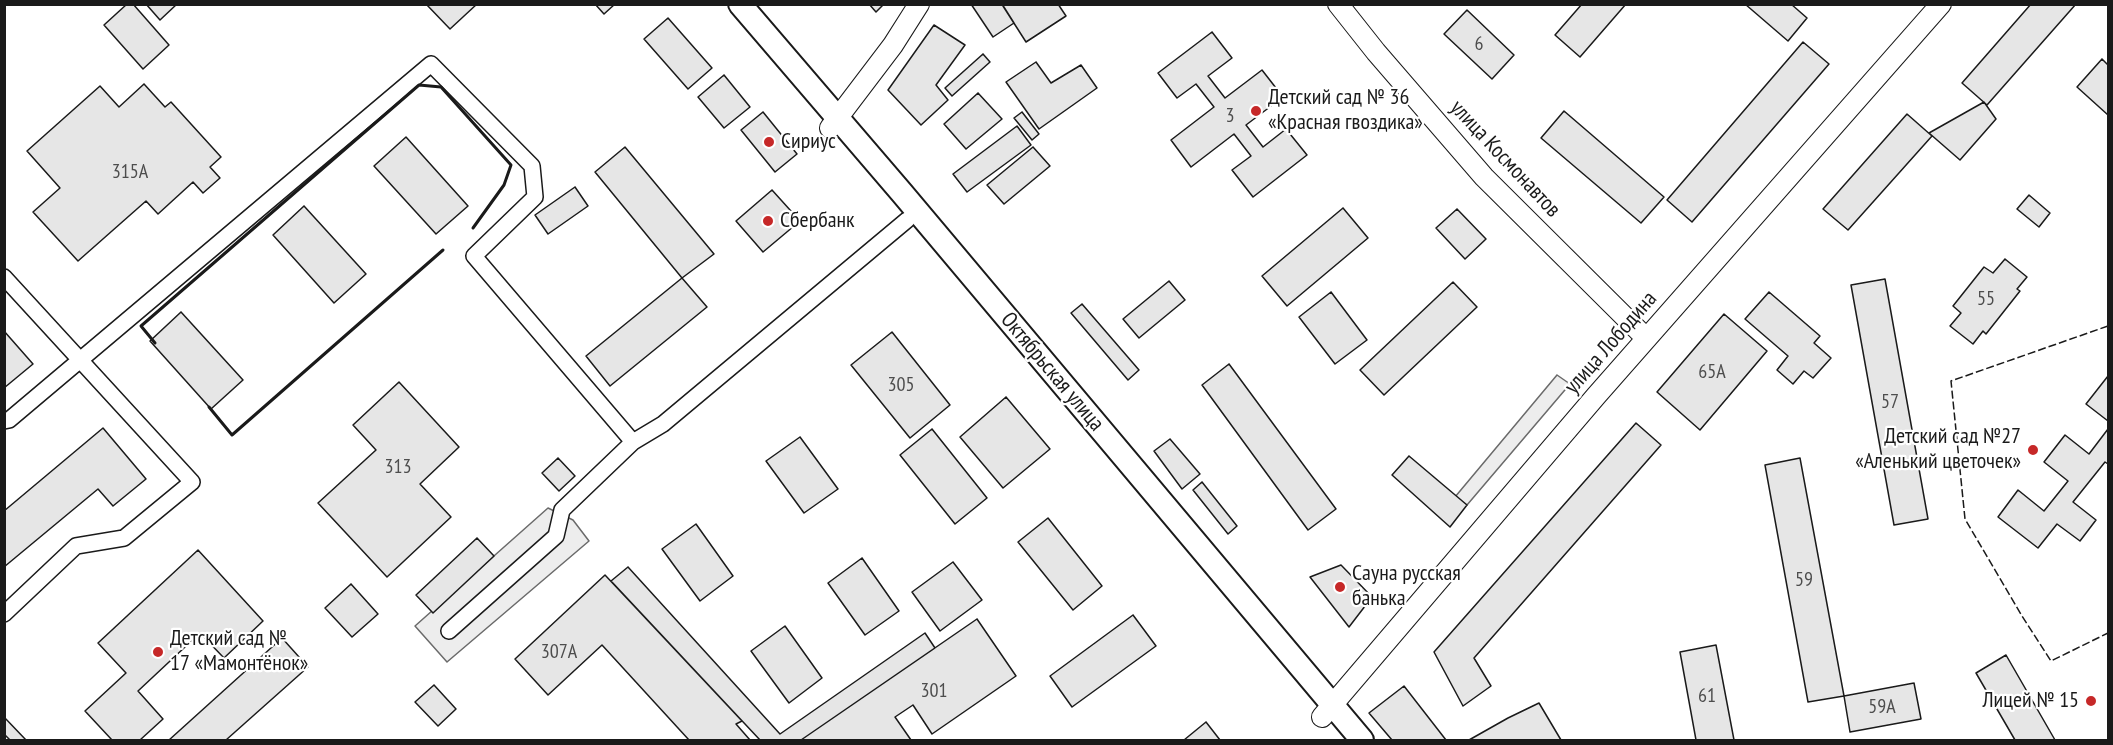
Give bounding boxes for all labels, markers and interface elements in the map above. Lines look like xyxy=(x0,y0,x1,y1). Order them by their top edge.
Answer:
house number: 6 xyxy=(1475,32,1483,56)
place label: Детский сад № 36 «Красная гвоздика» xyxy=(1268,85,1423,136)
street label: улица Космонавтов xyxy=(1444,95,1566,223)
house number: 3 xyxy=(1226,104,1234,128)
marker: Детский сад № 36 «Красная гвоздика» xyxy=(1249,104,1263,118)
place label: Сириус xyxy=(781,129,836,155)
marker: Сириус xyxy=(762,135,776,149)
house number: 315А xyxy=(112,160,148,184)
place label: Сбербанк xyxy=(780,208,855,234)
marker: Сбербанк xyxy=(761,214,775,228)
street label: улица Лободина xyxy=(1559,286,1663,400)
house number: 55 xyxy=(1977,287,1995,311)
street label: Октябрьская улица xyxy=(995,307,1109,437)
house number: 65А xyxy=(1698,360,1726,384)
house number: 305 xyxy=(888,373,914,397)
house number: 57 xyxy=(1881,390,1899,414)
place label: Детский сад №27 «Аленький цветочек» xyxy=(1855,424,2021,476)
marker: Детский сад №27 «Аленький цветочек» xyxy=(2026,443,2040,457)
house number: 313 xyxy=(385,455,411,479)
place label: Сауна русская банька xyxy=(1352,561,1461,612)
house number: 59 xyxy=(1795,568,1813,592)
marker: Сауна русская банька xyxy=(1333,580,1347,594)
place label: Детский сад № 17 «Мамонтёнок» xyxy=(170,626,308,678)
house number: 307А xyxy=(541,640,577,664)
marker: Детский сад № 17 «Мамонтёнок» xyxy=(151,645,165,659)
house number: 301 xyxy=(921,679,947,703)
house number: 61 xyxy=(1698,684,1716,708)
place label: Лицей № 15 xyxy=(1983,688,2079,714)
marker: Лицей № 15 xyxy=(2084,694,2098,708)
house number: 59А xyxy=(1868,695,1896,719)

